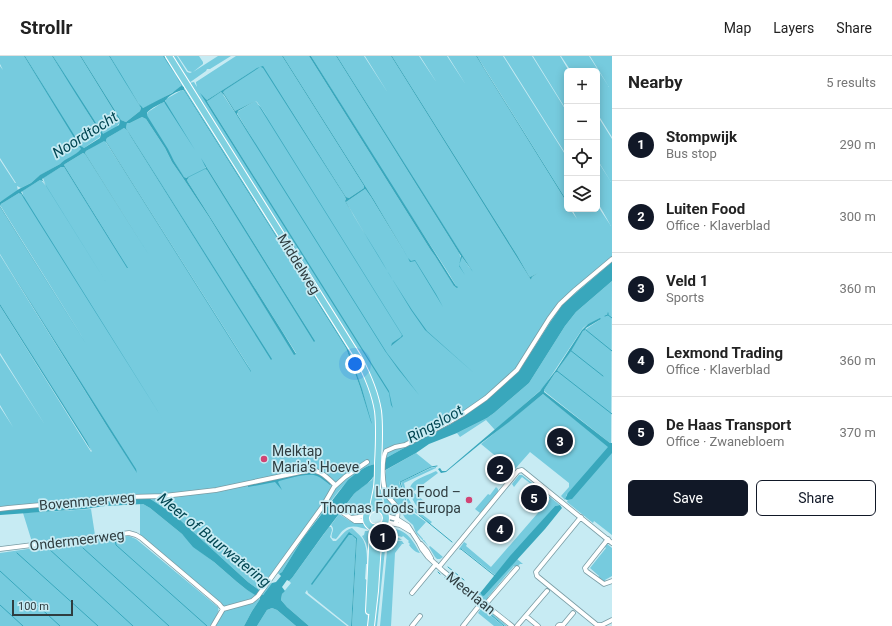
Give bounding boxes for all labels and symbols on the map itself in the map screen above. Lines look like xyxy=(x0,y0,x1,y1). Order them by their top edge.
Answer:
water label: Noordtocht xyxy=(49,108,121,162)
street label: Middelweg xyxy=(274,231,324,297)
your location xyxy=(345,354,365,374)
water label: Ringsloot xyxy=(404,401,466,447)
pin: 3 xyxy=(547,426,573,456)
place label: Melktap Maria's Hoeve xyxy=(272,443,359,475)
marker: Melktap Maria's Hoeve xyxy=(259,454,269,464)
pin: 2 xyxy=(487,454,513,484)
pin: 5 xyxy=(521,483,547,513)
place label: Luiten Food – Thomas Foods Europa xyxy=(321,484,461,516)
street label: Bovenmeerweg xyxy=(38,489,136,513)
water label: Meer of Buurwatering xyxy=(154,489,274,591)
marker: Luiten Food – Thomas Foods Europa xyxy=(464,495,474,505)
pin: 4 xyxy=(487,514,513,544)
pin: 1 xyxy=(370,522,396,552)
street label: Ondermeerweg xyxy=(29,526,125,554)
street label: Meerlaan xyxy=(443,568,499,618)
scale bar xyxy=(12,598,73,617)

